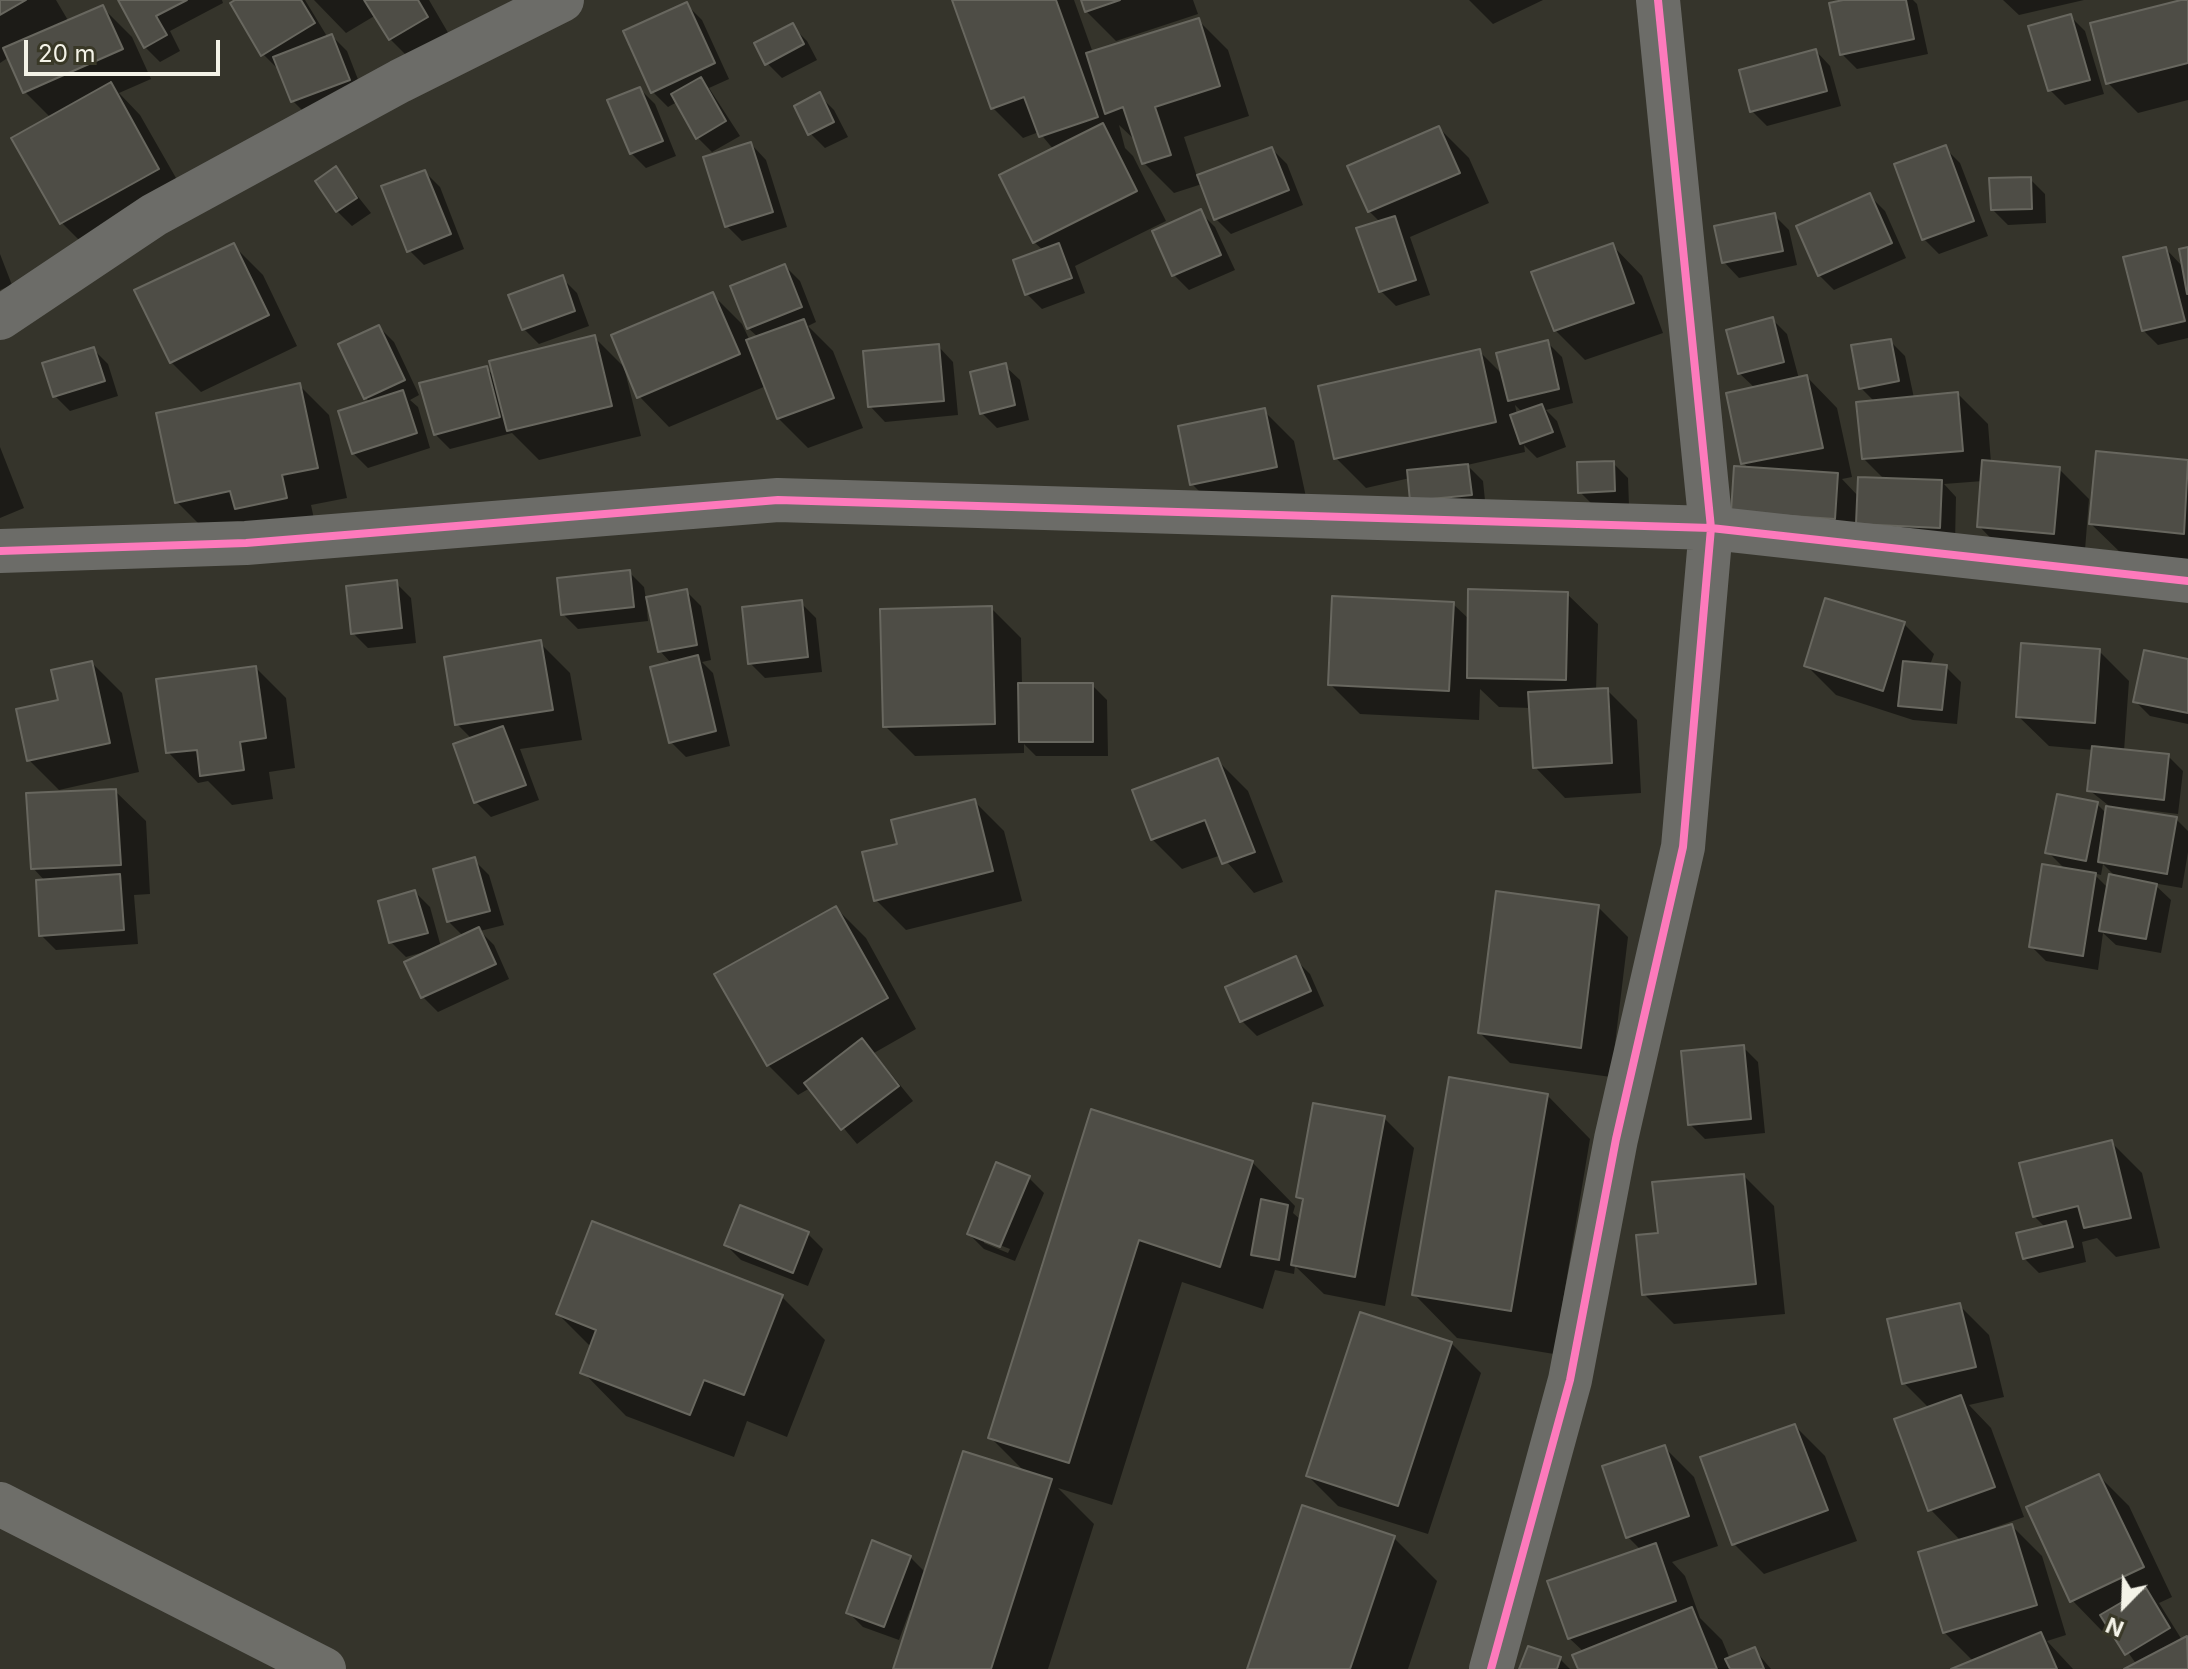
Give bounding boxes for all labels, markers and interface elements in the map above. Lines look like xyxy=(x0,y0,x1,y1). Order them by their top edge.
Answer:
scale bar xyxy=(28,24,224,74)
text: 20 m xyxy=(38,39,96,68)
north arrow xyxy=(2084,1565,2164,1645)
text: N xyxy=(2102,1612,2127,1642)

